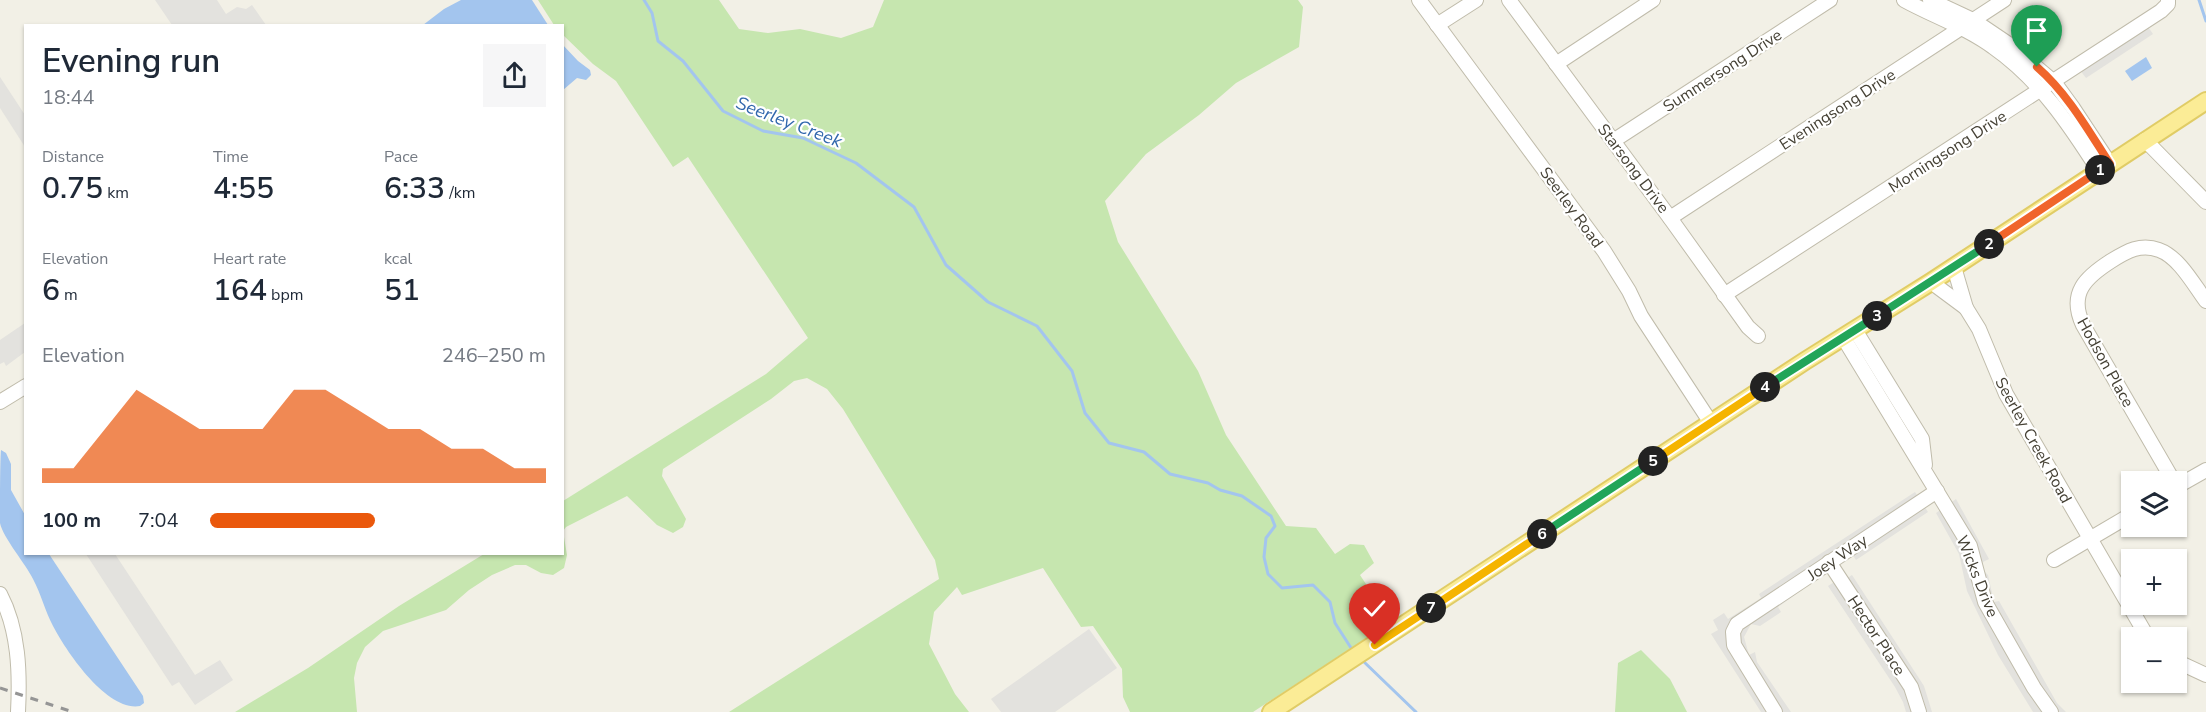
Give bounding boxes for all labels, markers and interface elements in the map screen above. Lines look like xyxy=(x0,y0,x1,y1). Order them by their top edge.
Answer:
pin xyxy=(2011,5,2062,67)
icon: arrive xyxy=(2020,14,2053,47)
street label: Summersong Drive xyxy=(1659,24,1786,118)
text: Evening run xyxy=(42,39,220,84)
button: share xyxy=(483,44,546,107)
street label: Eveningsong Drive xyxy=(1775,64,1900,156)
text: 18:44 xyxy=(42,84,95,111)
water label: Seerley Creek xyxy=(732,91,846,154)
street label: Morningsong Drive xyxy=(1884,105,2011,198)
street label: Starsong Drive xyxy=(1592,119,1674,218)
text: Distance xyxy=(42,146,104,168)
text: Time xyxy=(213,146,249,168)
text: Pace xyxy=(384,146,418,168)
pin: 1 xyxy=(2085,155,2115,185)
text: 1 xyxy=(2095,159,2105,181)
street label: Seerley Road xyxy=(1534,163,1608,253)
text: 0.75 xyxy=(42,168,103,209)
text: 4:55 xyxy=(213,168,274,209)
text: 6:33 xyxy=(384,168,445,209)
text: km xyxy=(103,182,129,204)
text: /km xyxy=(445,182,475,204)
pin: 2 xyxy=(1974,229,2004,259)
text: 2 xyxy=(1984,233,1994,255)
text: Elevation xyxy=(42,248,108,270)
text: Heart rate xyxy=(213,248,286,270)
text: kcal xyxy=(384,248,412,270)
text: 6 xyxy=(42,270,60,311)
text: 164 xyxy=(213,270,267,311)
text: 51 xyxy=(384,270,420,311)
text: m xyxy=(60,284,78,306)
text: bpm xyxy=(267,284,303,306)
pin: 3 xyxy=(1862,301,1892,331)
text: 3 xyxy=(1872,305,1882,327)
street label: Hodson Place xyxy=(2071,314,2139,411)
text: Elevation xyxy=(42,342,125,369)
text: 246–250 m xyxy=(442,342,546,369)
pin: 4 xyxy=(1750,372,1780,402)
street label: Seerley Creek Road xyxy=(1989,374,2077,507)
text: 4 xyxy=(1760,376,1770,398)
pin: 5 xyxy=(1638,446,1668,476)
text: 5 xyxy=(1648,450,1658,472)
map controls xyxy=(2121,471,2187,693)
button: layers xyxy=(2121,471,2187,537)
text: 100 m xyxy=(42,507,101,534)
text: 7:04 xyxy=(138,507,179,534)
pin: 6 xyxy=(1527,519,1557,549)
text: 6 xyxy=(1537,523,1547,545)
street label: Joey Way xyxy=(1802,529,1873,587)
street label: Wicks Drive xyxy=(1951,532,2003,621)
button: + xyxy=(2121,549,2187,615)
pin xyxy=(1349,583,1400,645)
street label: Hector Place xyxy=(1842,591,1910,680)
icon: check xyxy=(1358,592,1391,625)
pin: 7 xyxy=(1416,593,1446,623)
text: 7 xyxy=(1426,597,1436,619)
button: − xyxy=(2121,627,2187,693)

